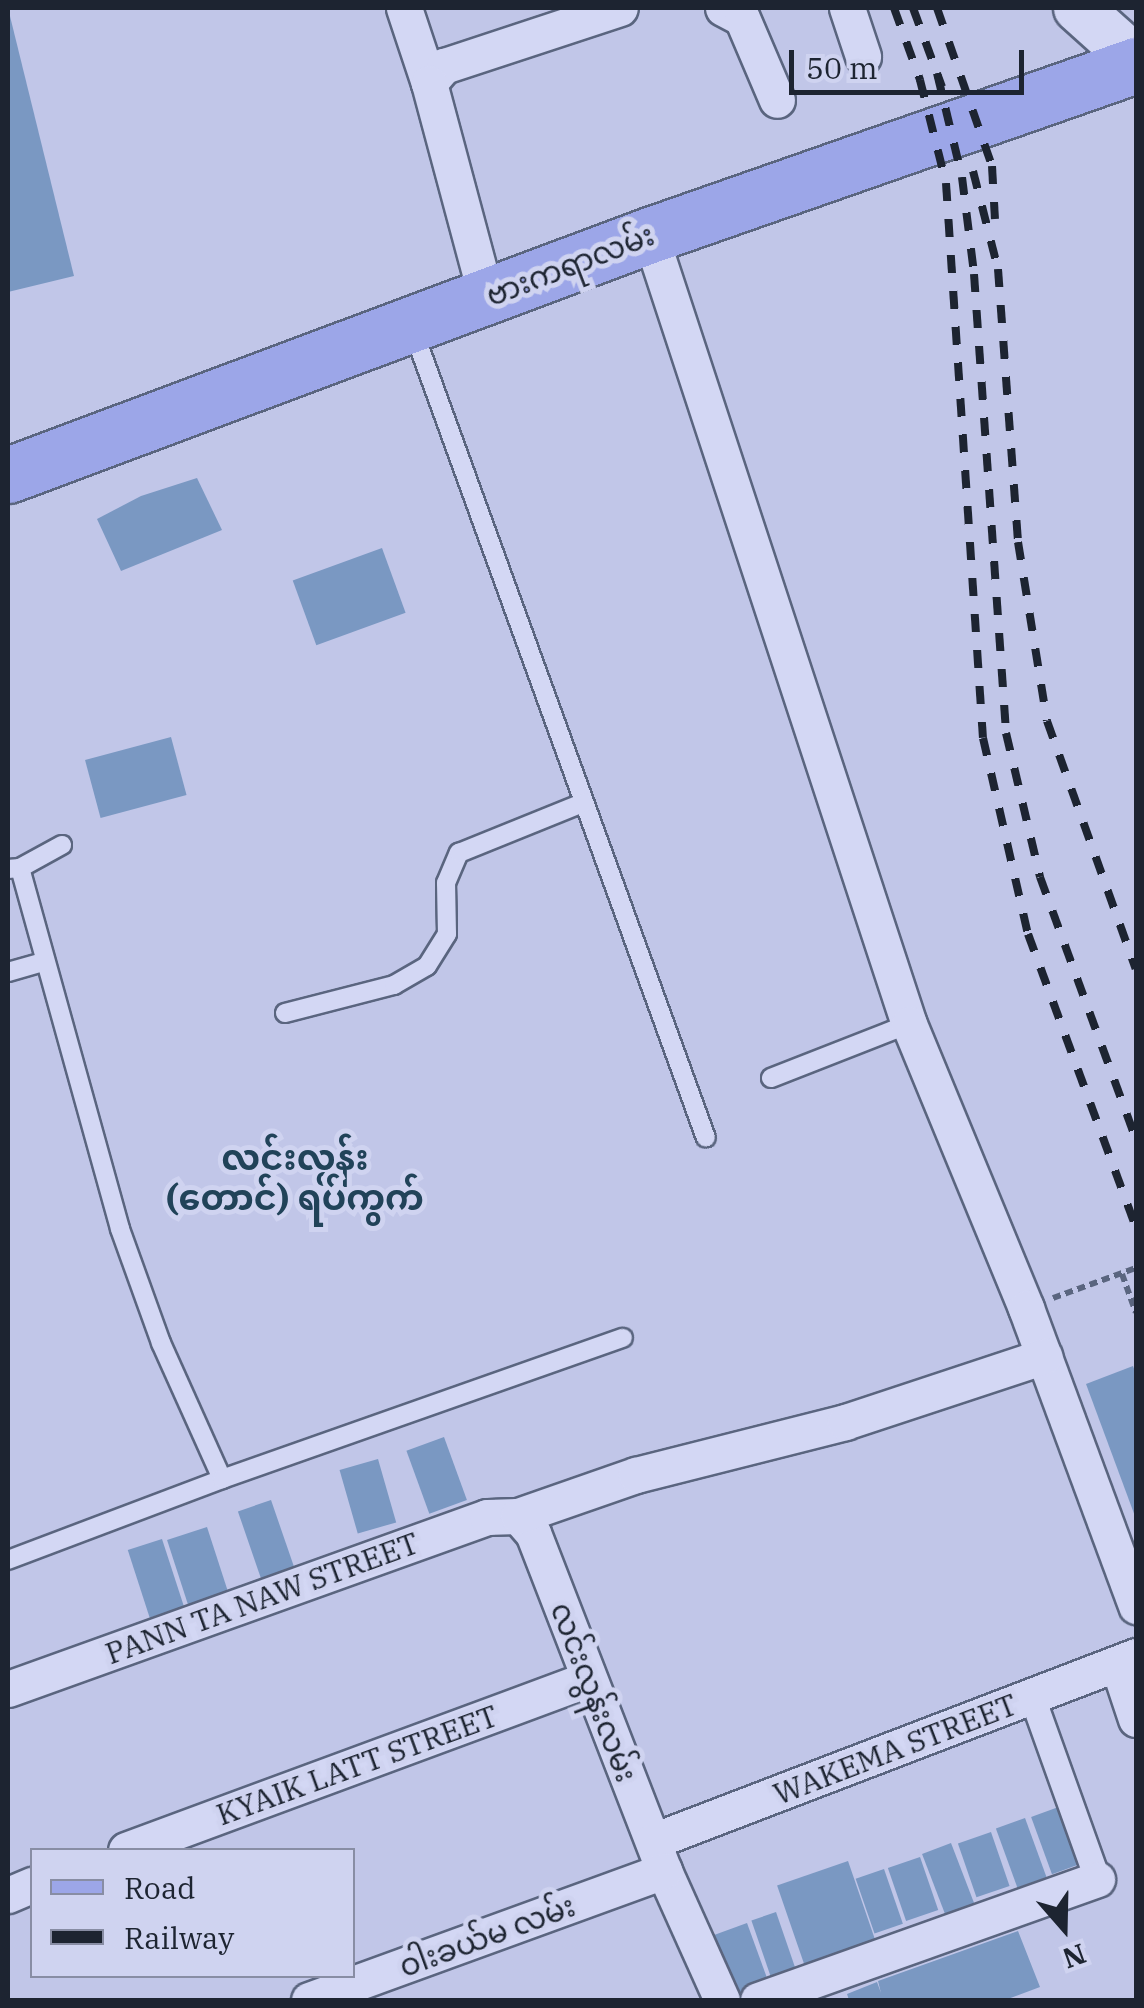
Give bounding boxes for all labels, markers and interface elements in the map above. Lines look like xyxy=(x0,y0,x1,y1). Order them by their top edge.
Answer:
scale bar xyxy=(794,30,1029,92)
text: 50 m xyxy=(806,48,878,87)
street label: ဗားကရာလမ်း xyxy=(481,217,659,313)
district label: လင်းလွန်း (တောင်) ရပ်ကွက် xyxy=(166,1136,424,1218)
street label: PANN TA NAW STREET xyxy=(100,1525,424,1671)
street label: လင်းလွန်းလမ်း xyxy=(543,1597,645,1787)
street label: WAKEMA STREET xyxy=(768,1686,1022,1812)
street label: KYAIK LATT STREET xyxy=(212,1697,502,1833)
legend xyxy=(30,1848,355,1978)
text: Road xyxy=(124,1868,196,1907)
north arrow xyxy=(1014,1878,1114,1978)
street label: ဝါးခယ်မ လမ်း xyxy=(394,1888,580,1984)
text: Railway xyxy=(124,1918,234,1957)
text: N xyxy=(1058,1935,1091,1978)

